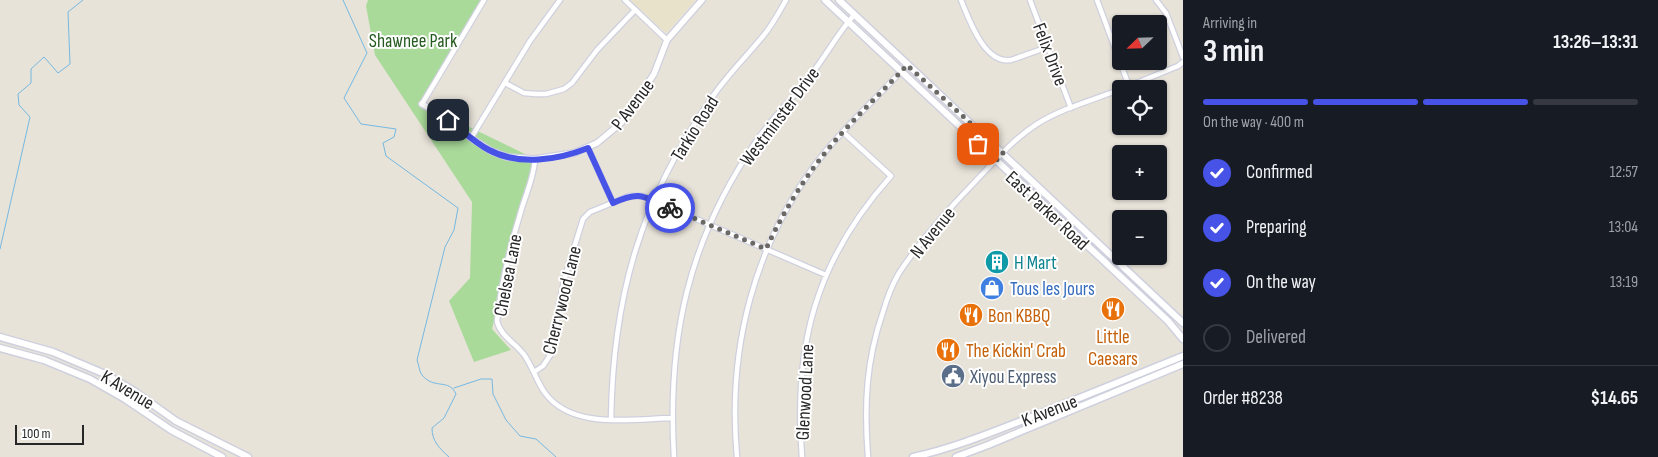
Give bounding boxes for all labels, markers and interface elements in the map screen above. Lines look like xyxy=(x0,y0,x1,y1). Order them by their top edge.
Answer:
text: Arriving in xyxy=(1203,14,1257,33)
north arrow xyxy=(1112,15,1168,70)
map controls xyxy=(1112,15,1167,265)
street label: Felix Drive xyxy=(1027,20,1072,89)
park label: Shawnee Park xyxy=(369,30,458,53)
text: 13:26–13:31 xyxy=(1553,31,1638,54)
text: 3 min xyxy=(1203,32,1264,71)
street label: Westminster Drive xyxy=(736,63,825,171)
street label: P Avenue xyxy=(607,75,660,135)
button: locate xyxy=(1112,80,1167,135)
street label: Tarkio Road xyxy=(666,92,724,166)
pin xyxy=(427,99,469,141)
icon: home xyxy=(434,106,462,134)
text: On the way · 400 m xyxy=(1203,113,1304,132)
pin xyxy=(957,123,999,165)
icon: bag xyxy=(964,130,992,158)
button: + xyxy=(1112,145,1167,200)
icon: check xyxy=(1203,159,1231,187)
text: Confirmed xyxy=(1246,161,1313,184)
text: 12:57 xyxy=(1610,163,1638,182)
street label: East Parker Road xyxy=(1000,167,1093,256)
courier xyxy=(645,183,695,233)
icon: bike xyxy=(656,194,684,222)
street label: N Avenue xyxy=(906,203,961,263)
button: − xyxy=(1112,210,1167,265)
icon: check xyxy=(1203,214,1231,242)
text: Preparing xyxy=(1246,216,1307,239)
text: 13:04 xyxy=(1609,218,1638,237)
street label: Chelsea Lane xyxy=(489,232,528,318)
street label: Cherrywood Lane xyxy=(538,244,587,357)
building icon: H Mart xyxy=(984,249,1010,275)
place label: H Mart xyxy=(1014,252,1057,275)
icon: check xyxy=(1203,269,1231,297)
text: On the way xyxy=(1246,271,1316,294)
text: 13:19 xyxy=(1610,273,1638,292)
shop icon: Tous les Jours xyxy=(979,275,1005,301)
place label: Tous les Jours xyxy=(1010,278,1095,301)
restaurant icon: Little Caesars xyxy=(1100,296,1126,322)
restaurant icon: Bon KBBQ xyxy=(958,302,984,328)
place label: Bon KBBQ xyxy=(988,305,1050,328)
place label: Little Caesars xyxy=(1088,326,1138,371)
text: Delivered xyxy=(1246,326,1306,349)
restaurant icon: The Kickin' Crab xyxy=(935,337,961,363)
place label: The Kickin' Crab xyxy=(966,340,1066,363)
street label: Glenwood Lane xyxy=(791,343,820,441)
public building icon: Xiyou Express xyxy=(940,363,966,389)
street label: K Avenue xyxy=(96,365,158,415)
place label: Xiyou Express xyxy=(969,366,1057,389)
text: Order #8238 xyxy=(1203,387,1283,410)
text: $14.65 xyxy=(1591,387,1638,410)
street label: K Avenue xyxy=(1018,390,1081,433)
scale bar xyxy=(15,422,84,445)
text: 100 m xyxy=(22,425,51,442)

